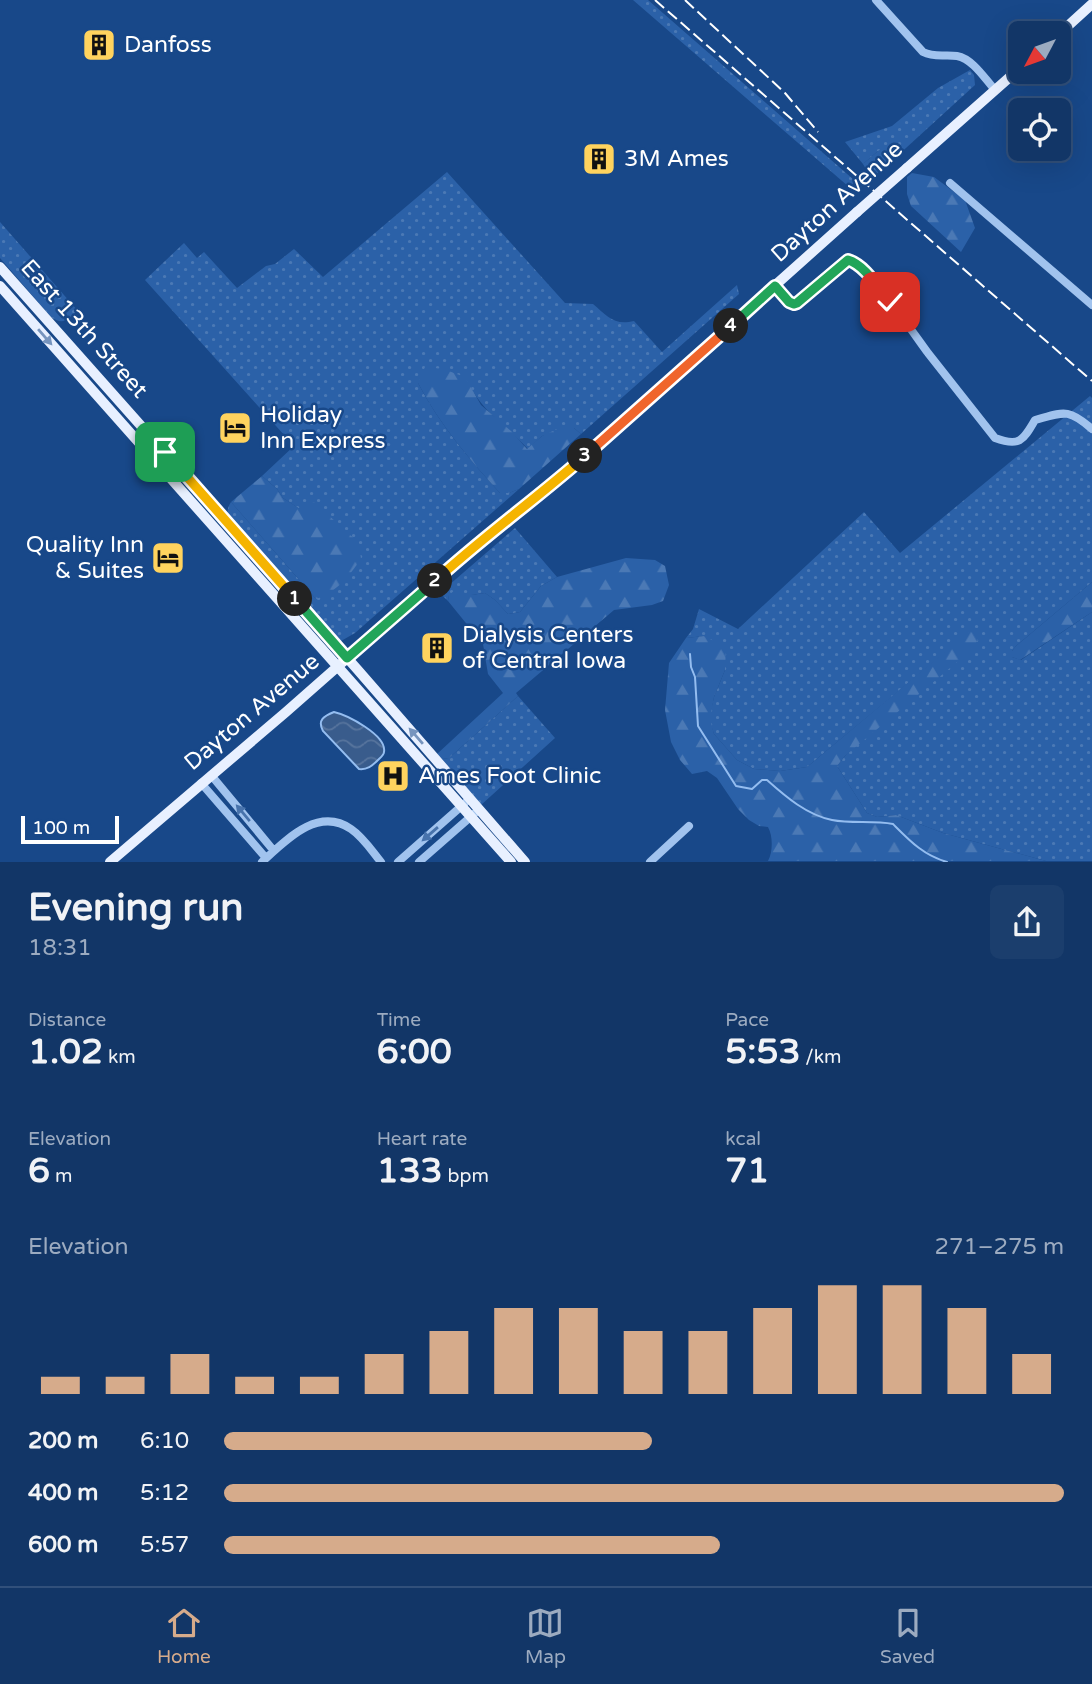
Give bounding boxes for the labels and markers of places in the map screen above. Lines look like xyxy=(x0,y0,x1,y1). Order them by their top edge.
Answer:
building icon: Danfoss xyxy=(80,26,118,64)
place label: Danfoss xyxy=(124,31,212,59)
building icon: 3M Ames xyxy=(580,140,618,178)
place label: 3M Ames xyxy=(624,145,729,173)
pin xyxy=(860,272,920,332)
pin: 4 xyxy=(714,308,748,344)
place label: Holiday Inn Express xyxy=(260,401,386,455)
hotel icon: Holiday Inn Express xyxy=(216,409,254,447)
pin xyxy=(135,422,195,482)
pin: 3 xyxy=(568,438,602,474)
place label: Quality Inn & Suites xyxy=(26,531,144,585)
hotel icon: Quality Inn & Suites xyxy=(149,539,187,577)
pin: 2 xyxy=(418,564,452,598)
pin: 1 xyxy=(278,582,312,616)
place label: Dialysis Centers of Central Iowa xyxy=(462,621,633,675)
building icon: Dialysis Centers of Central Iowa xyxy=(418,629,456,667)
hospital icon: Ames Foot Clinic xyxy=(374,757,412,795)
place label: Ames Foot Clinic xyxy=(418,762,601,790)

